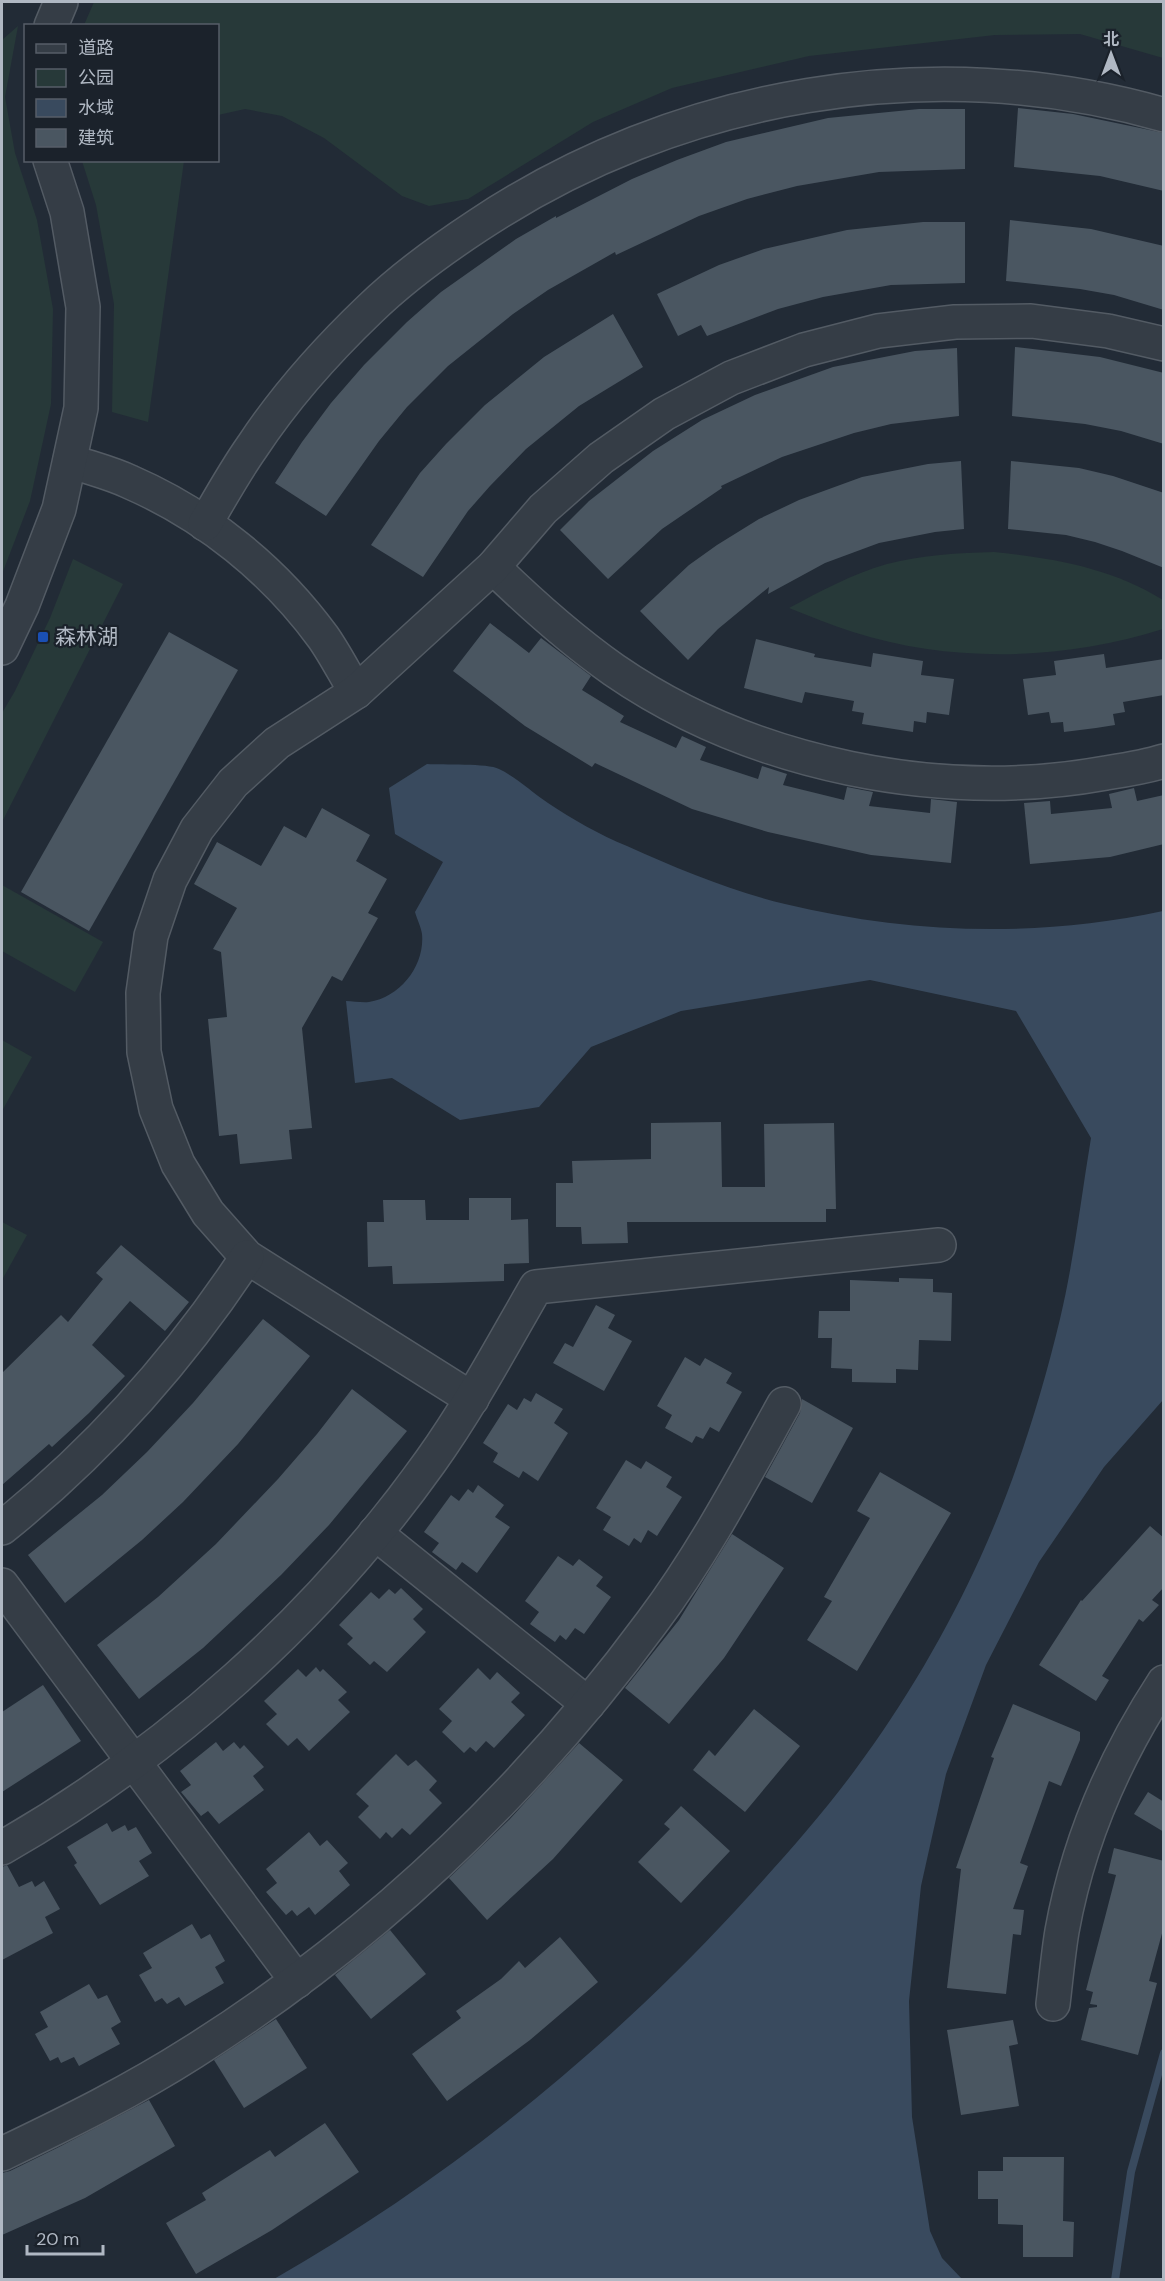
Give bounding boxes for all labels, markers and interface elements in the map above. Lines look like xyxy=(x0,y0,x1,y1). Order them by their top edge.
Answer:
legend xyxy=(24,24,219,162)
north arrow xyxy=(1081,24,1141,84)
text: 北 xyxy=(1103,29,1119,50)
text: 道路 xyxy=(78,36,114,60)
text: 公园 xyxy=(78,66,114,90)
text: 水域 xyxy=(78,96,114,120)
text: 建筑 xyxy=(78,126,114,150)
place label: 森林湖 xyxy=(55,623,118,651)
marker: 森林湖 xyxy=(36,630,50,644)
scale bar xyxy=(27,2218,104,2256)
text: 20 m xyxy=(36,2227,79,2251)

